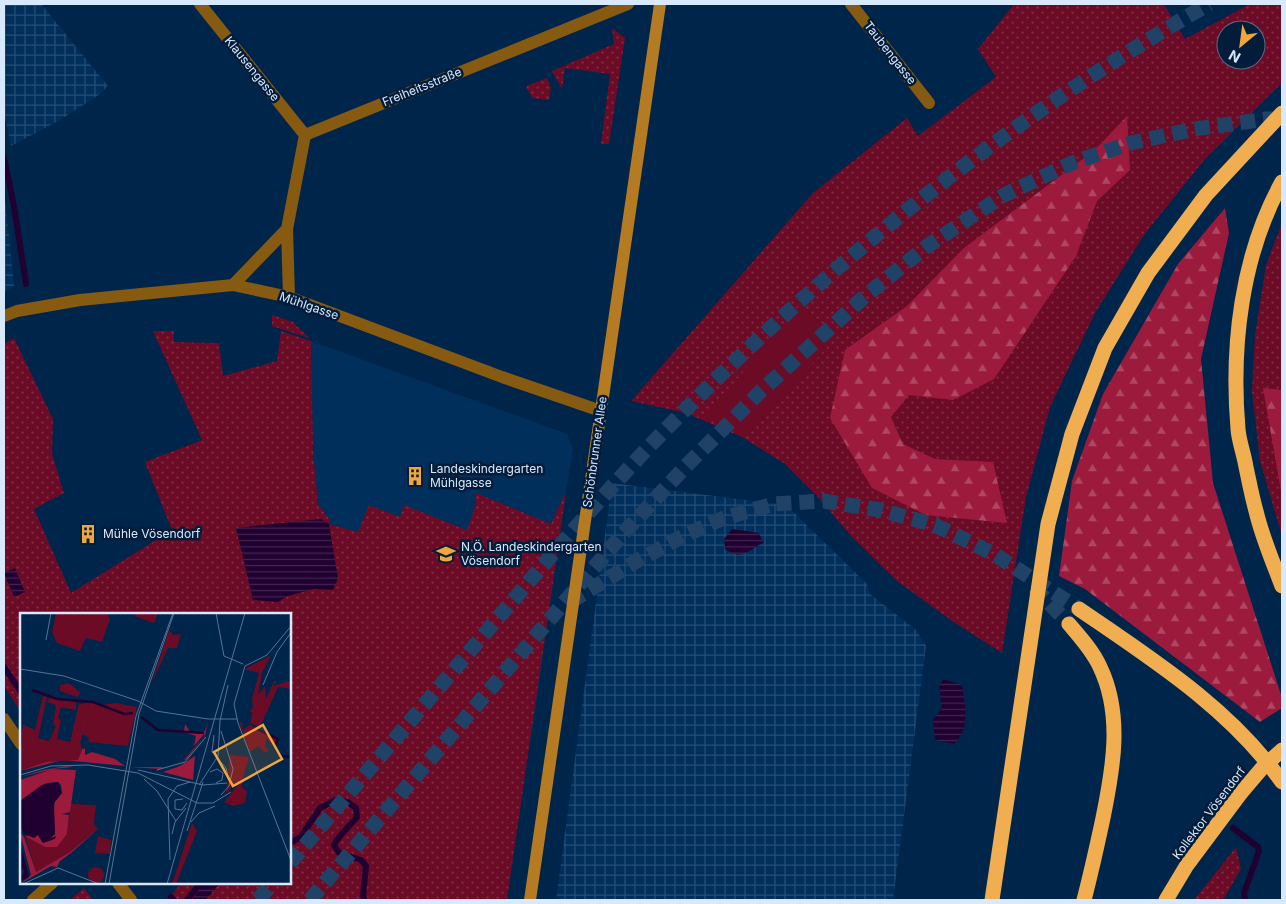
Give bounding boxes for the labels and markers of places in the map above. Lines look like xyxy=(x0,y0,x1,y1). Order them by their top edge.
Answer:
place label: Landeskindergarten Mühlgasse xyxy=(430,461,543,490)
building icon: Landeskindergarten Mühlgasse xyxy=(404,465,426,487)
building icon: Mühle Vösendorf xyxy=(77,523,99,545)
place label: Mühle Vösendorf xyxy=(103,526,201,541)
place label: N.Ö. Landeskindergarten Vösendorf xyxy=(461,539,602,568)
school or university icon: N.Ö. Landeskindergarten Vösendorf xyxy=(435,543,457,565)

